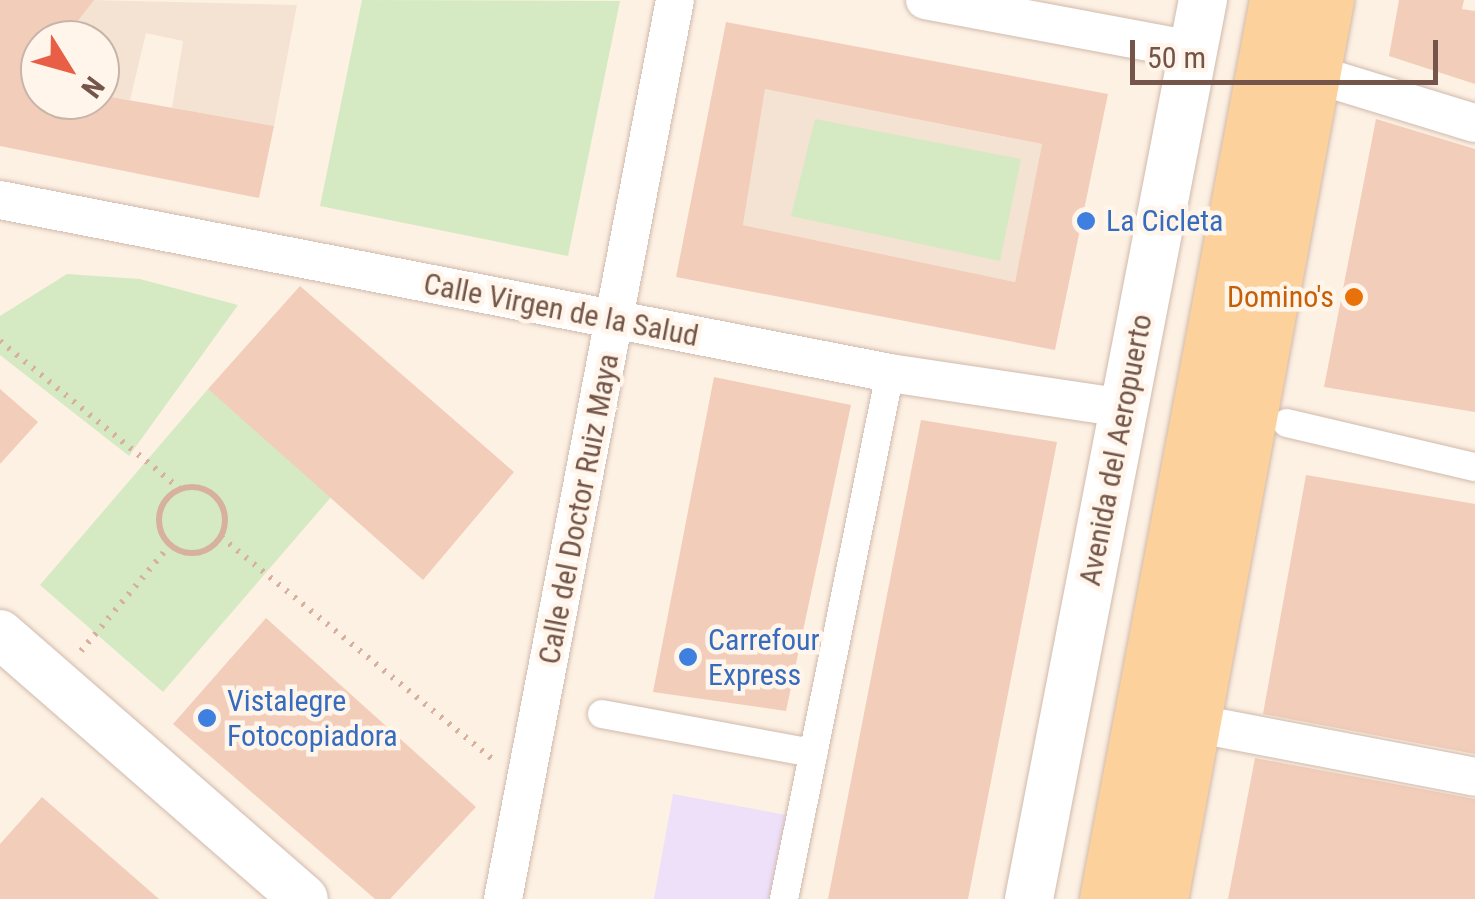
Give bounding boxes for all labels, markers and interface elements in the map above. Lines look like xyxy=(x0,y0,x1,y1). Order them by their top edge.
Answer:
north arrow xyxy=(20,20,120,120)
scale bar xyxy=(1135,20,1442,82)
text: 50 m xyxy=(1147,40,1206,75)
text: N xyxy=(74,70,111,104)
place label: La Cicleta xyxy=(1106,203,1223,239)
marker: La Cicleta xyxy=(1075,210,1097,232)
street label: Calle Virgen de la Salud xyxy=(421,266,701,354)
place label: Domino's xyxy=(1227,279,1334,315)
marker: Domino's xyxy=(1343,286,1365,308)
street label: Avenida del Aeropuerto xyxy=(1072,311,1160,589)
street label: Calle del Doctor Ruiz Maya xyxy=(531,351,627,667)
place label: Carrefour Express xyxy=(708,622,820,692)
marker: Carrefour Express xyxy=(677,646,699,668)
place label: Vistalegre Fotocopiadora xyxy=(227,683,398,754)
marker: Vistalegre Fotocopiadora xyxy=(196,707,218,729)

